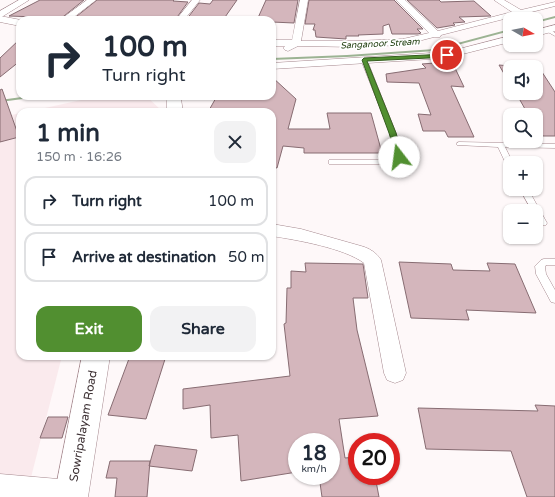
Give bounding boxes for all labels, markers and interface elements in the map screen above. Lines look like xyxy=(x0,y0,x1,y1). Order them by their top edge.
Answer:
north arrow xyxy=(503,12,543,52)
map controls xyxy=(503,12,543,244)
text: 100 m xyxy=(102,30,188,64)
icon: right xyxy=(36,32,88,84)
water label: Sanganoor Stream xyxy=(340,36,421,52)
pin xyxy=(430,38,464,72)
icon: arrive xyxy=(436,44,458,66)
button: sound xyxy=(503,60,543,100)
text: Turn right xyxy=(102,64,186,86)
button: search xyxy=(503,108,543,148)
text: 1 min xyxy=(36,119,100,148)
button: close xyxy=(214,121,256,163)
position arrow xyxy=(378,136,420,178)
text: 150 m · 16:26 xyxy=(36,149,122,165)
button: + xyxy=(503,156,543,196)
icon: right xyxy=(38,190,60,212)
text: Turn right xyxy=(72,192,142,210)
text: 100 m xyxy=(208,192,254,210)
button: − xyxy=(503,204,543,244)
icon: arrive xyxy=(38,246,60,268)
text: Arrive at destination xyxy=(72,248,216,266)
text: 50 m xyxy=(228,248,265,266)
button: Exit xyxy=(36,306,142,352)
button: Share xyxy=(150,306,256,352)
street label: Sowripalayam Road xyxy=(66,369,100,483)
speed limit sign: 20 xyxy=(348,433,400,485)
text: 18 xyxy=(301,442,327,466)
text: km/h xyxy=(301,463,327,475)

